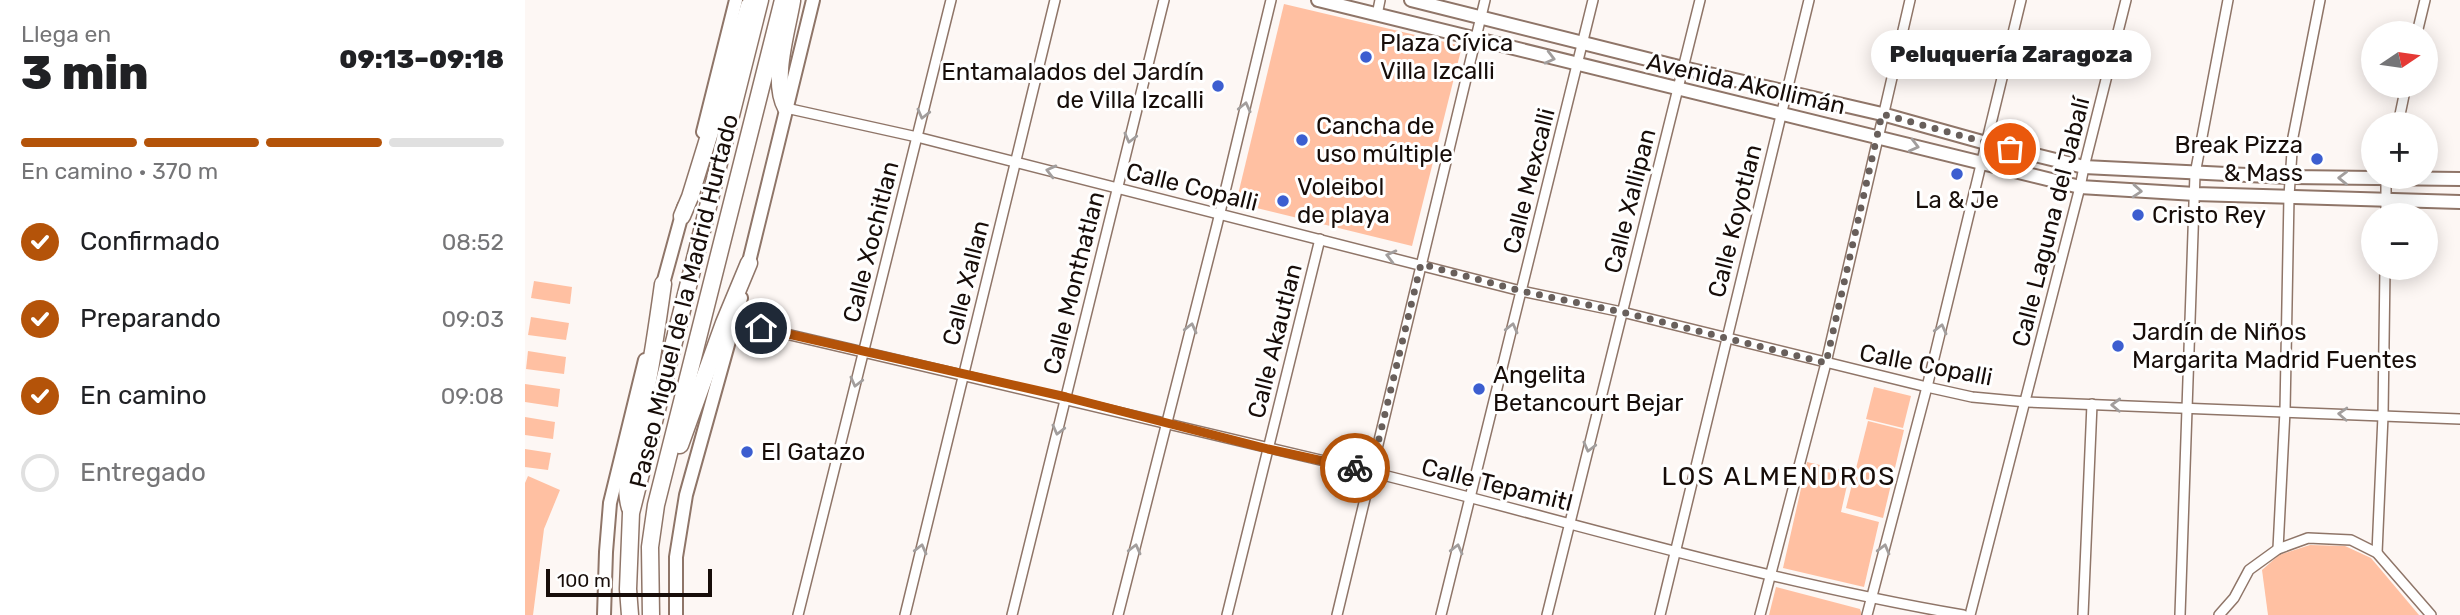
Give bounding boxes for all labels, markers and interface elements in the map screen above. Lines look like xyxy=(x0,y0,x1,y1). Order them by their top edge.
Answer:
text: Llega en xyxy=(21,20,111,48)
north arrow xyxy=(2361,21,2438,98)
map controls xyxy=(2361,21,2438,280)
place label: Plaza Cívica Villa Izcalli xyxy=(1380,29,1513,85)
callout: Peluquería Zaragoza xyxy=(1870,30,2150,79)
text: Peluquería Zaragoza xyxy=(1889,40,2133,68)
text: 09:13–09:18 xyxy=(339,44,504,75)
text: 3 min xyxy=(21,46,149,101)
street label: Avenida Akollimán xyxy=(1644,48,1848,120)
marker: Plaza Cívica Villa Izcalli xyxy=(1358,49,1374,65)
one-way arrow xyxy=(1544,50,1556,64)
place label: Entamalados del Jardín de Villa Izcalli xyxy=(941,58,1204,114)
marker: Entamalados del Jardín de Villa Izcalli xyxy=(1210,78,1226,94)
street label: Calle Laguna del Jabalí xyxy=(2006,93,2096,350)
one-way arrow xyxy=(1237,102,1251,114)
street label: Calle Mexcalli xyxy=(1497,105,1561,257)
one-way arrow xyxy=(917,108,931,120)
street label: Paseo Miguel de la Madrid Hurtado xyxy=(624,111,744,491)
place label: Cancha de uso múltiple xyxy=(1316,112,1453,168)
button: + xyxy=(2361,112,2438,189)
pin xyxy=(1980,119,2040,179)
street label: Calle Xallipan xyxy=(1598,126,1662,276)
icon: bag xyxy=(1991,130,2029,168)
place label: Break Pizza & Mass xyxy=(2174,131,2303,187)
one-way arrow xyxy=(1124,132,1138,144)
marker: Cancha de uso múltiple xyxy=(1294,132,1310,148)
one-way arrow xyxy=(1908,138,1920,152)
street label: Calle Koyotlan xyxy=(1702,142,1768,300)
marker: Break Pizza & Mass xyxy=(2309,151,2325,167)
text: En camino · 370 m xyxy=(21,157,218,185)
street label: Calle Copalli xyxy=(1123,157,1261,217)
street label: Calle Xochitlan xyxy=(837,158,905,326)
one-way arrow xyxy=(1045,165,1057,179)
marker: La & Je xyxy=(1949,166,1965,182)
one-way arrow xyxy=(2337,170,2348,186)
place label: Voleibol de playa xyxy=(1297,173,1390,229)
one-way arrow xyxy=(2131,183,2142,198)
place label: La & Je xyxy=(1915,186,1999,214)
street label: Calle Monthatlan xyxy=(1038,189,1110,377)
marker: Voleibol de playa xyxy=(1275,193,1291,209)
place label: Cristo Rey xyxy=(2152,201,2266,229)
button: − xyxy=(2361,203,2438,280)
marker: Cristo Rey xyxy=(2130,207,2146,223)
street label: Calle Xallan xyxy=(937,217,995,349)
icon: check xyxy=(21,223,59,261)
text: Confirmado xyxy=(80,226,220,257)
text: 08:52 xyxy=(442,228,504,256)
one-way arrow xyxy=(1385,250,1397,264)
street label: Calle Akautlan xyxy=(1242,261,1308,421)
pin xyxy=(731,298,791,358)
icon: check xyxy=(21,300,59,338)
text: Preparando xyxy=(80,303,221,334)
text: 09:03 xyxy=(441,305,504,333)
icon: home xyxy=(742,309,780,347)
place label: Jardín de Niños Margarita Madrid Fuentes xyxy=(2132,318,2417,374)
one-way arrow xyxy=(1182,322,1197,334)
one-way arrow xyxy=(1504,322,1518,334)
one-way arrow xyxy=(1933,323,1947,335)
street label: Calle Copalli xyxy=(1857,338,1995,392)
marker: Jardín de Niños Margarita Madrid Fuentes xyxy=(2110,338,2126,354)
place label: Angelita Betancourt Bejar xyxy=(1493,361,1683,417)
one-way arrow xyxy=(850,376,864,388)
icon: check xyxy=(21,377,59,415)
text: En camino xyxy=(80,380,207,411)
marker: Angelita Betancourt Bejar xyxy=(1471,381,1487,397)
text: 09:08 xyxy=(441,382,504,410)
one-way arrow xyxy=(2110,398,2121,413)
one-way arrow xyxy=(2337,407,2348,422)
one-way arrow xyxy=(1052,424,1066,436)
courier xyxy=(1320,433,1390,503)
place label: El Gatazo xyxy=(761,438,865,466)
one-way arrow xyxy=(1583,440,1597,452)
marker: El Gatazo xyxy=(739,444,755,460)
icon: bike xyxy=(1336,449,1374,487)
street label: Calle Tepamitl xyxy=(1419,453,1575,517)
text: Entregado xyxy=(80,457,206,488)
district label: LOS ALMENDROS xyxy=(1661,461,1897,492)
one-way arrow xyxy=(913,543,927,555)
one-way arrow xyxy=(1127,543,1141,555)
one-way arrow xyxy=(1449,543,1464,555)
one-way arrow xyxy=(1876,543,1890,555)
scale bar xyxy=(546,566,712,598)
text: 100 m xyxy=(557,569,611,592)

